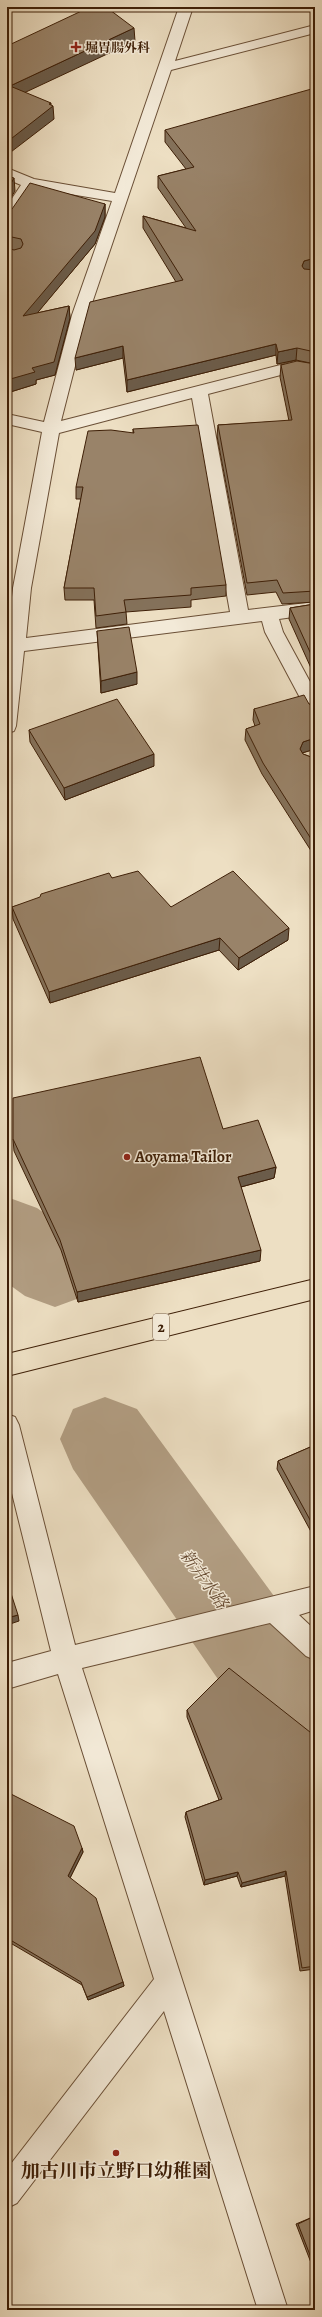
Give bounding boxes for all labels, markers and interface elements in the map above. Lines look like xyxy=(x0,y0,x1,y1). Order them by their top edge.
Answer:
place label: 堀胃腸外科 xyxy=(85,39,150,56)
marker: 堀胃腸外科 xyxy=(70,41,82,53)
place label: Aoyama Tailor xyxy=(134,1146,232,1168)
marker: Aoyama Tailor xyxy=(122,1152,132,1162)
road number: 2 xyxy=(153,1314,169,1340)
water label: 新井水路 xyxy=(175,1545,234,1614)
marker: 加古川市立野口幼稚園 xyxy=(111,2148,121,2158)
place label: 加古川市立野口幼稚園 xyxy=(21,2158,211,2184)

